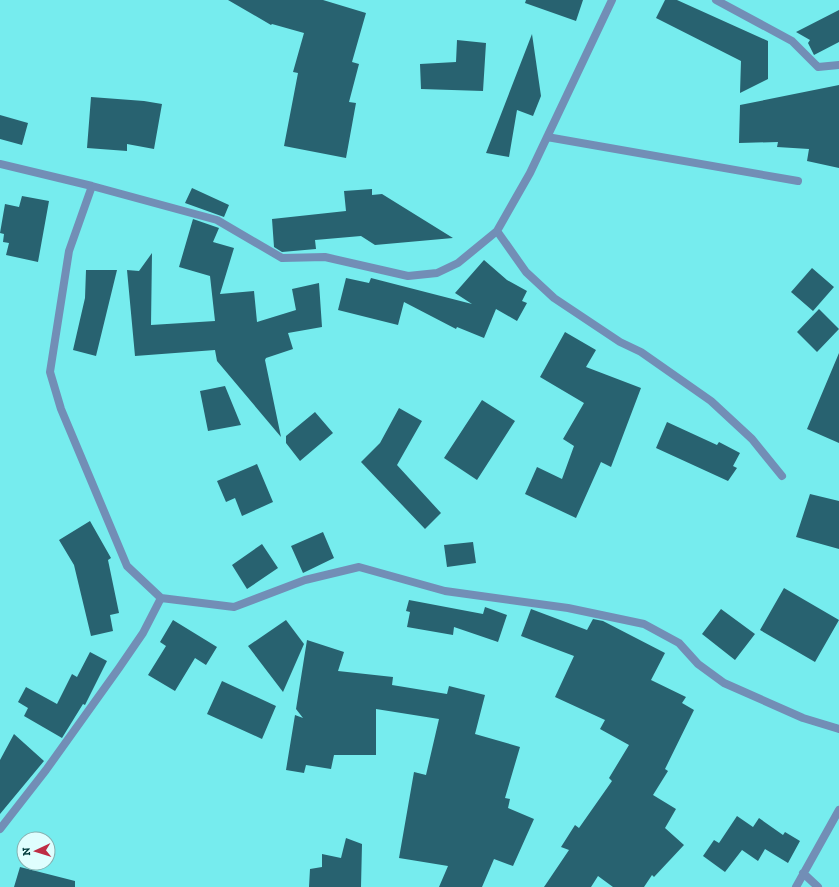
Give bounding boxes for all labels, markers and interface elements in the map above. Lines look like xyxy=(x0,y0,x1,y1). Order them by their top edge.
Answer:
north arrow xyxy=(16,831,56,871)
text: N xyxy=(20,846,33,856)

